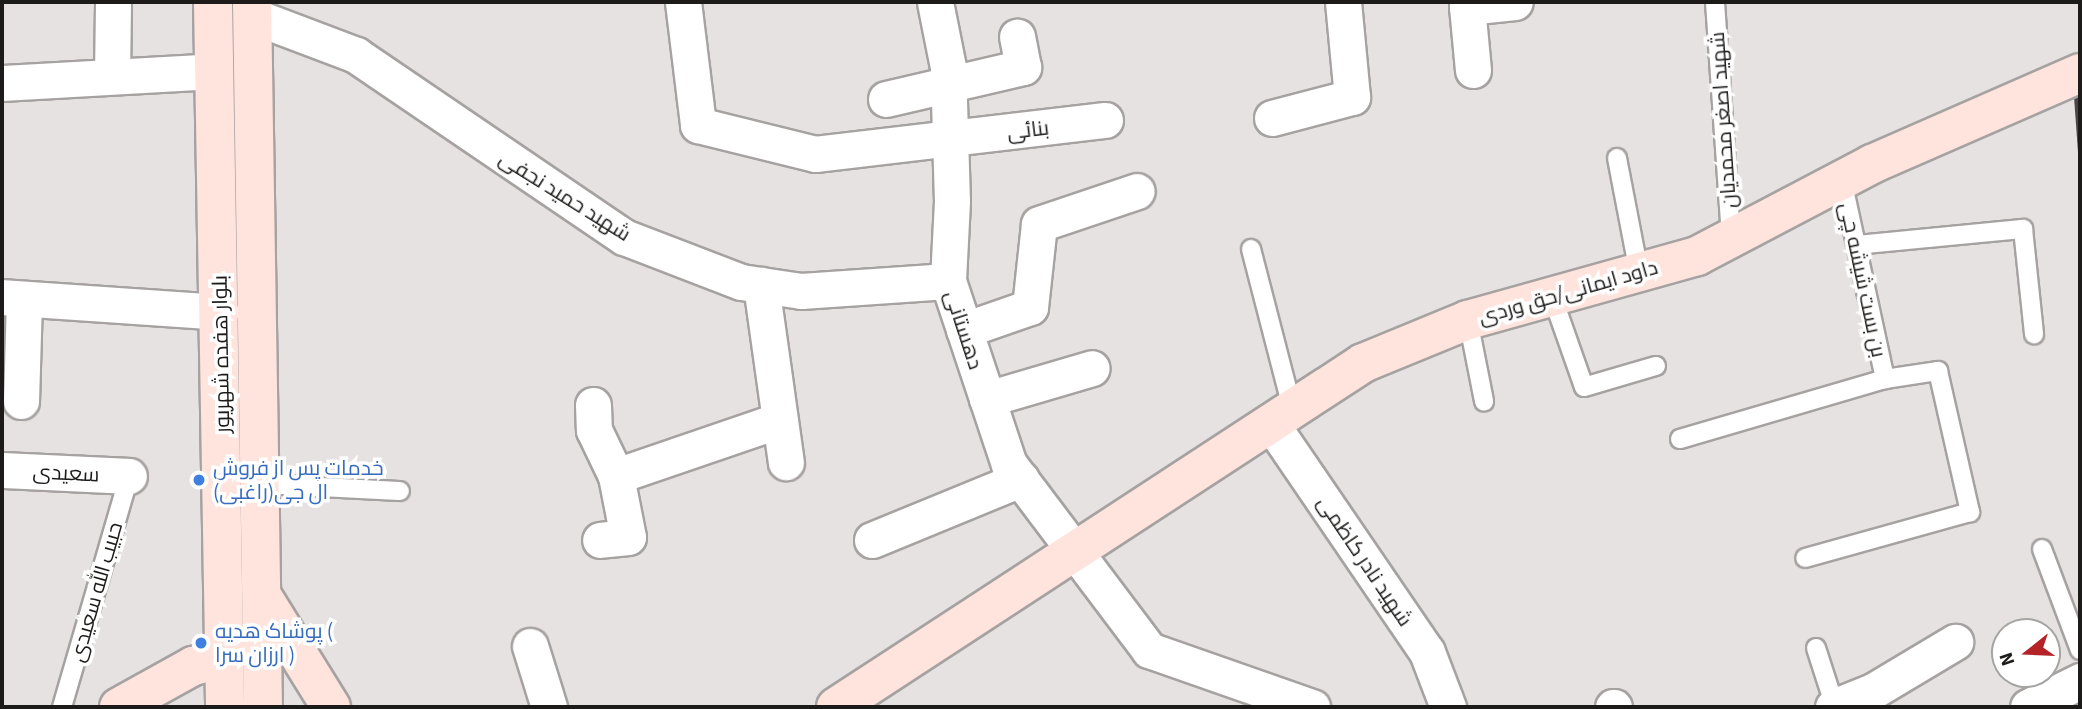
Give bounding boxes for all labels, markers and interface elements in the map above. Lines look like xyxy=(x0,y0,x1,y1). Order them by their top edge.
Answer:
street label: شهید اصغر محمدیان xyxy=(1704,31,1742,209)
street label: بنائی xyxy=(1006,115,1050,145)
street label: شهید حمید نجفی xyxy=(494,145,636,247)
street label: بن بست شیشه چی xyxy=(1834,200,1892,360)
street label: داود ایمانی/حق وردی xyxy=(1475,254,1661,330)
street label: بلوار هفده شهریور xyxy=(207,275,235,433)
street label: دهستانی xyxy=(939,287,989,373)
place label: خدمات پس از فروش ال جی(راغبی) xyxy=(213,455,384,505)
street label: سعیدی xyxy=(32,459,100,487)
marker: خدمات پس از فروش ال جی(راغبی) xyxy=(191,472,207,488)
street label: شهید نادر کاظمی xyxy=(1312,491,1418,631)
street label: حبیب الله سعیدی xyxy=(64,519,128,665)
place label: پوشاک هدیه ( ارزان سرا ) xyxy=(215,618,333,668)
north arrow xyxy=(1991,618,2061,688)
marker: پوشاک هدیه ( ارزان سرا ) xyxy=(193,635,209,651)
text: N xyxy=(1993,649,2022,669)

